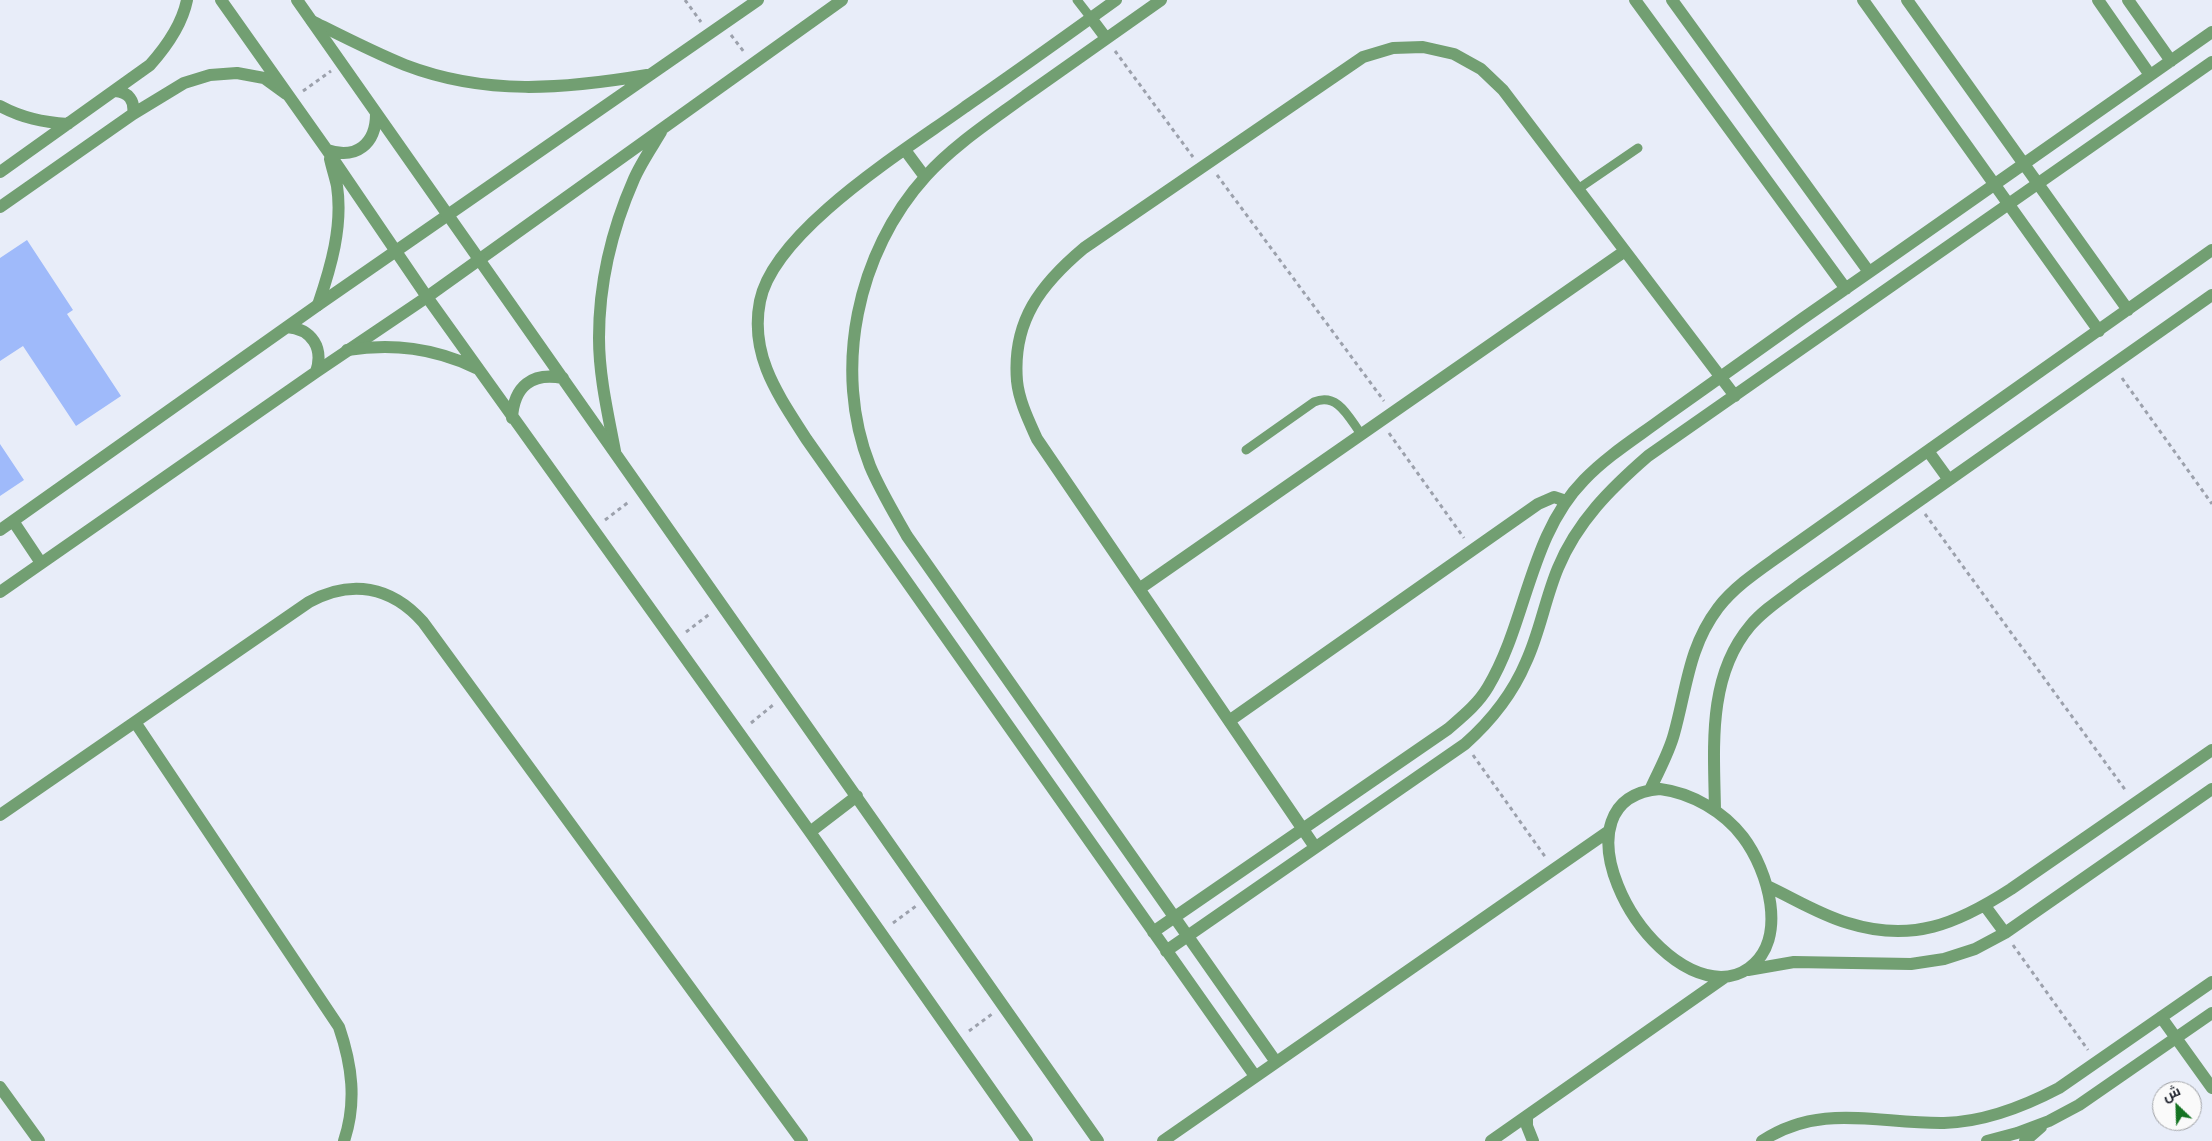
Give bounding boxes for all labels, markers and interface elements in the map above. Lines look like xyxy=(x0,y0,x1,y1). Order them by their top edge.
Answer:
north arrow xyxy=(2152,1081,2202,1131)
text: ش xyxy=(2159,1081,2183,1105)

